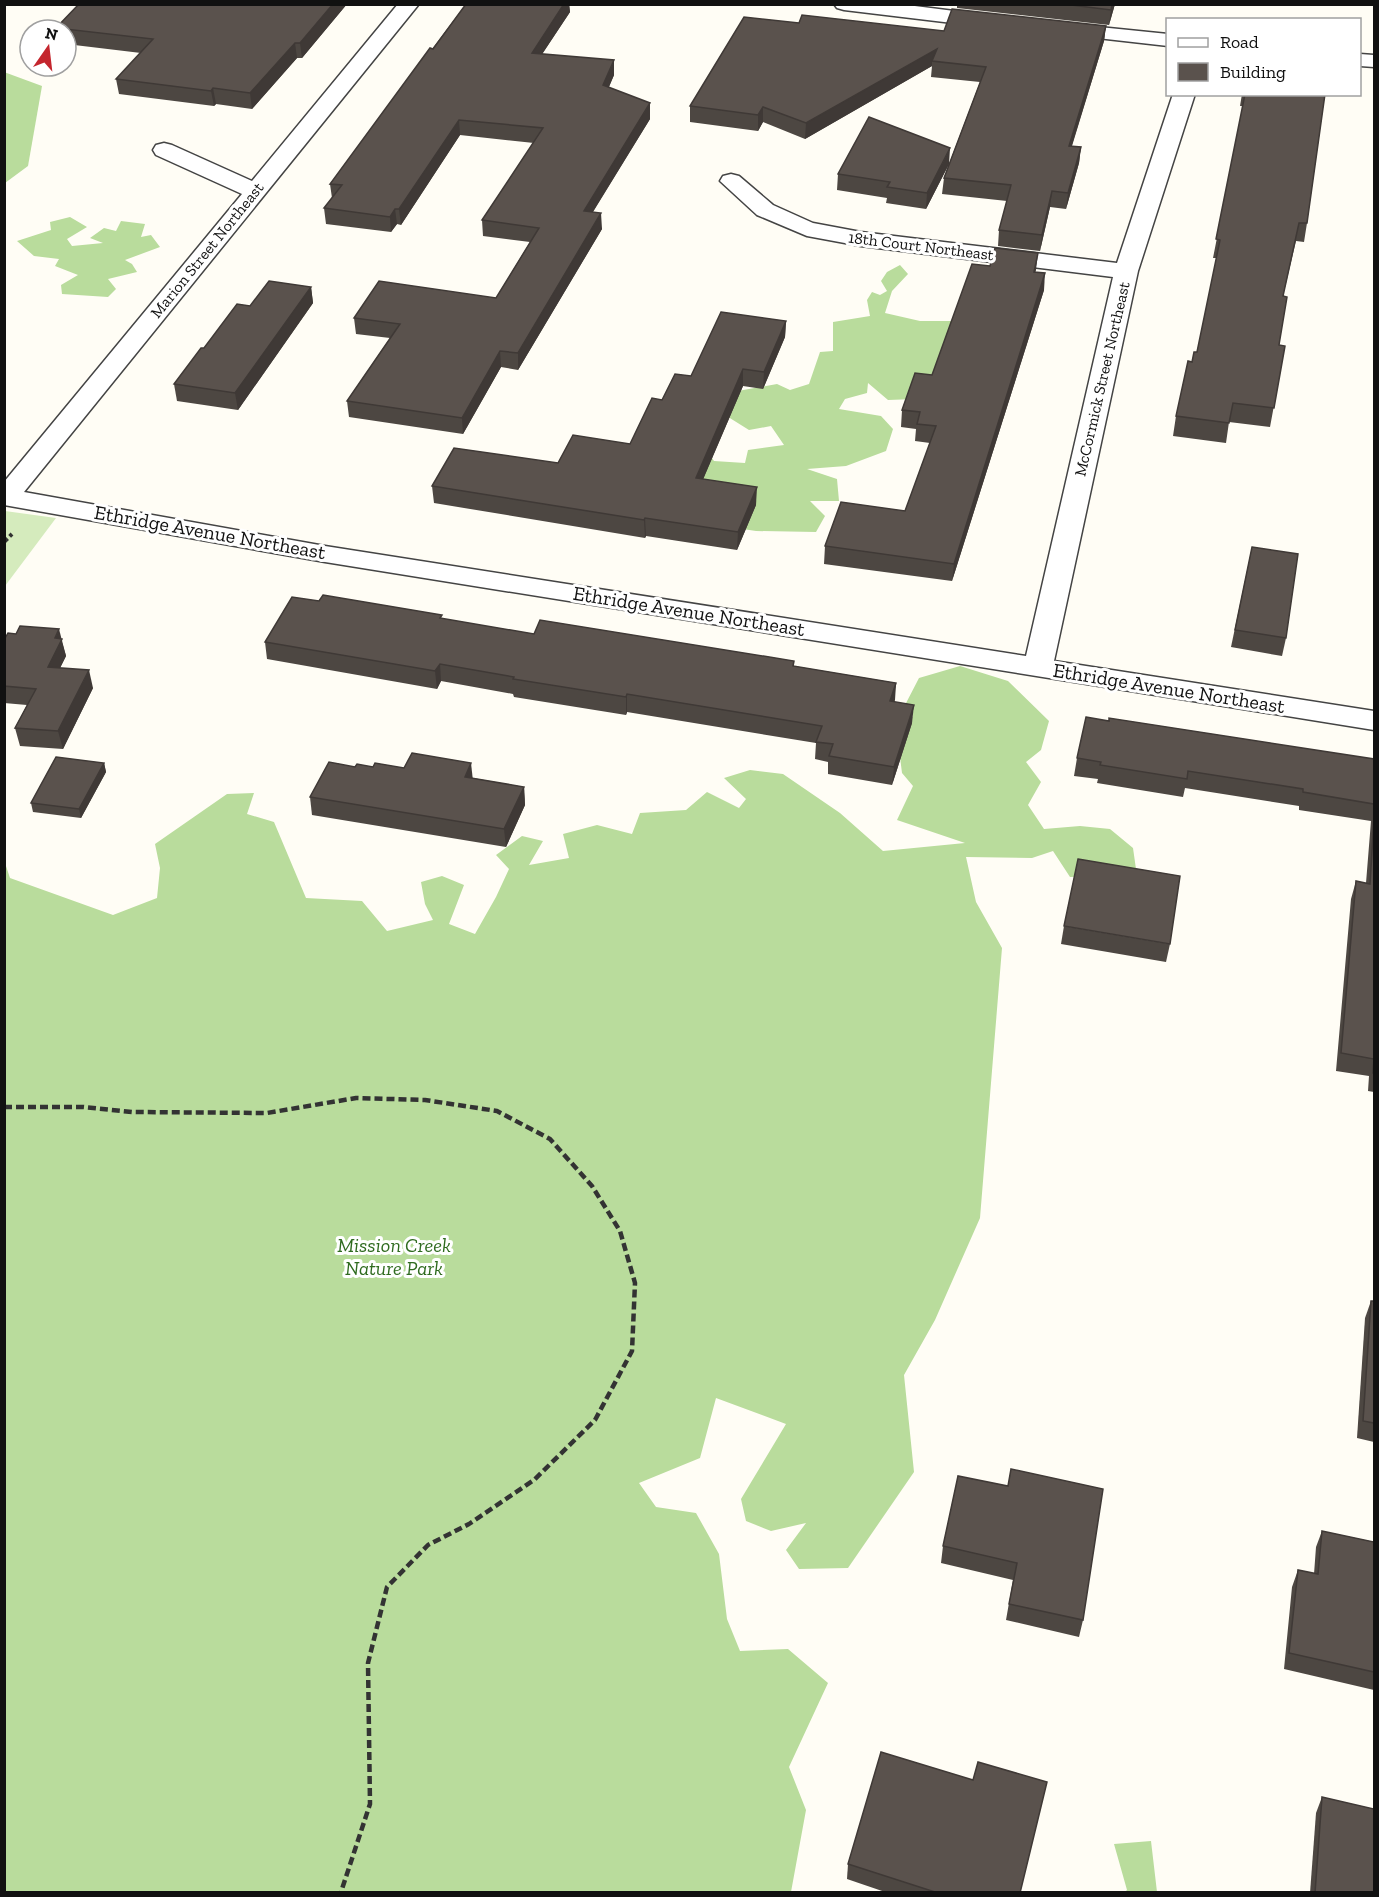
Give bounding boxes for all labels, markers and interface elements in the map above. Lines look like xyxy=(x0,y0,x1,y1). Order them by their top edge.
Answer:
north arrow xyxy=(18,18,78,78)
legend xyxy=(1166,18,1361,96)
text: N xyxy=(43,23,60,45)
text: Road xyxy=(1220,31,1259,53)
text: Building xyxy=(1220,61,1286,83)
street label: Marion Street Northeast xyxy=(146,178,268,322)
street label: 18th Court Northeast xyxy=(847,228,995,264)
street label: McCormick Street Northeast xyxy=(1070,280,1134,478)
street label: Ethridge Avenue Northeast xyxy=(92,500,328,564)
street label: Ethridge Avenue Northeast xyxy=(571,581,807,641)
street label: Ethridge Avenue Northeast xyxy=(1051,658,1287,718)
park label: Mission Creek Nature Park xyxy=(337,1233,451,1280)

